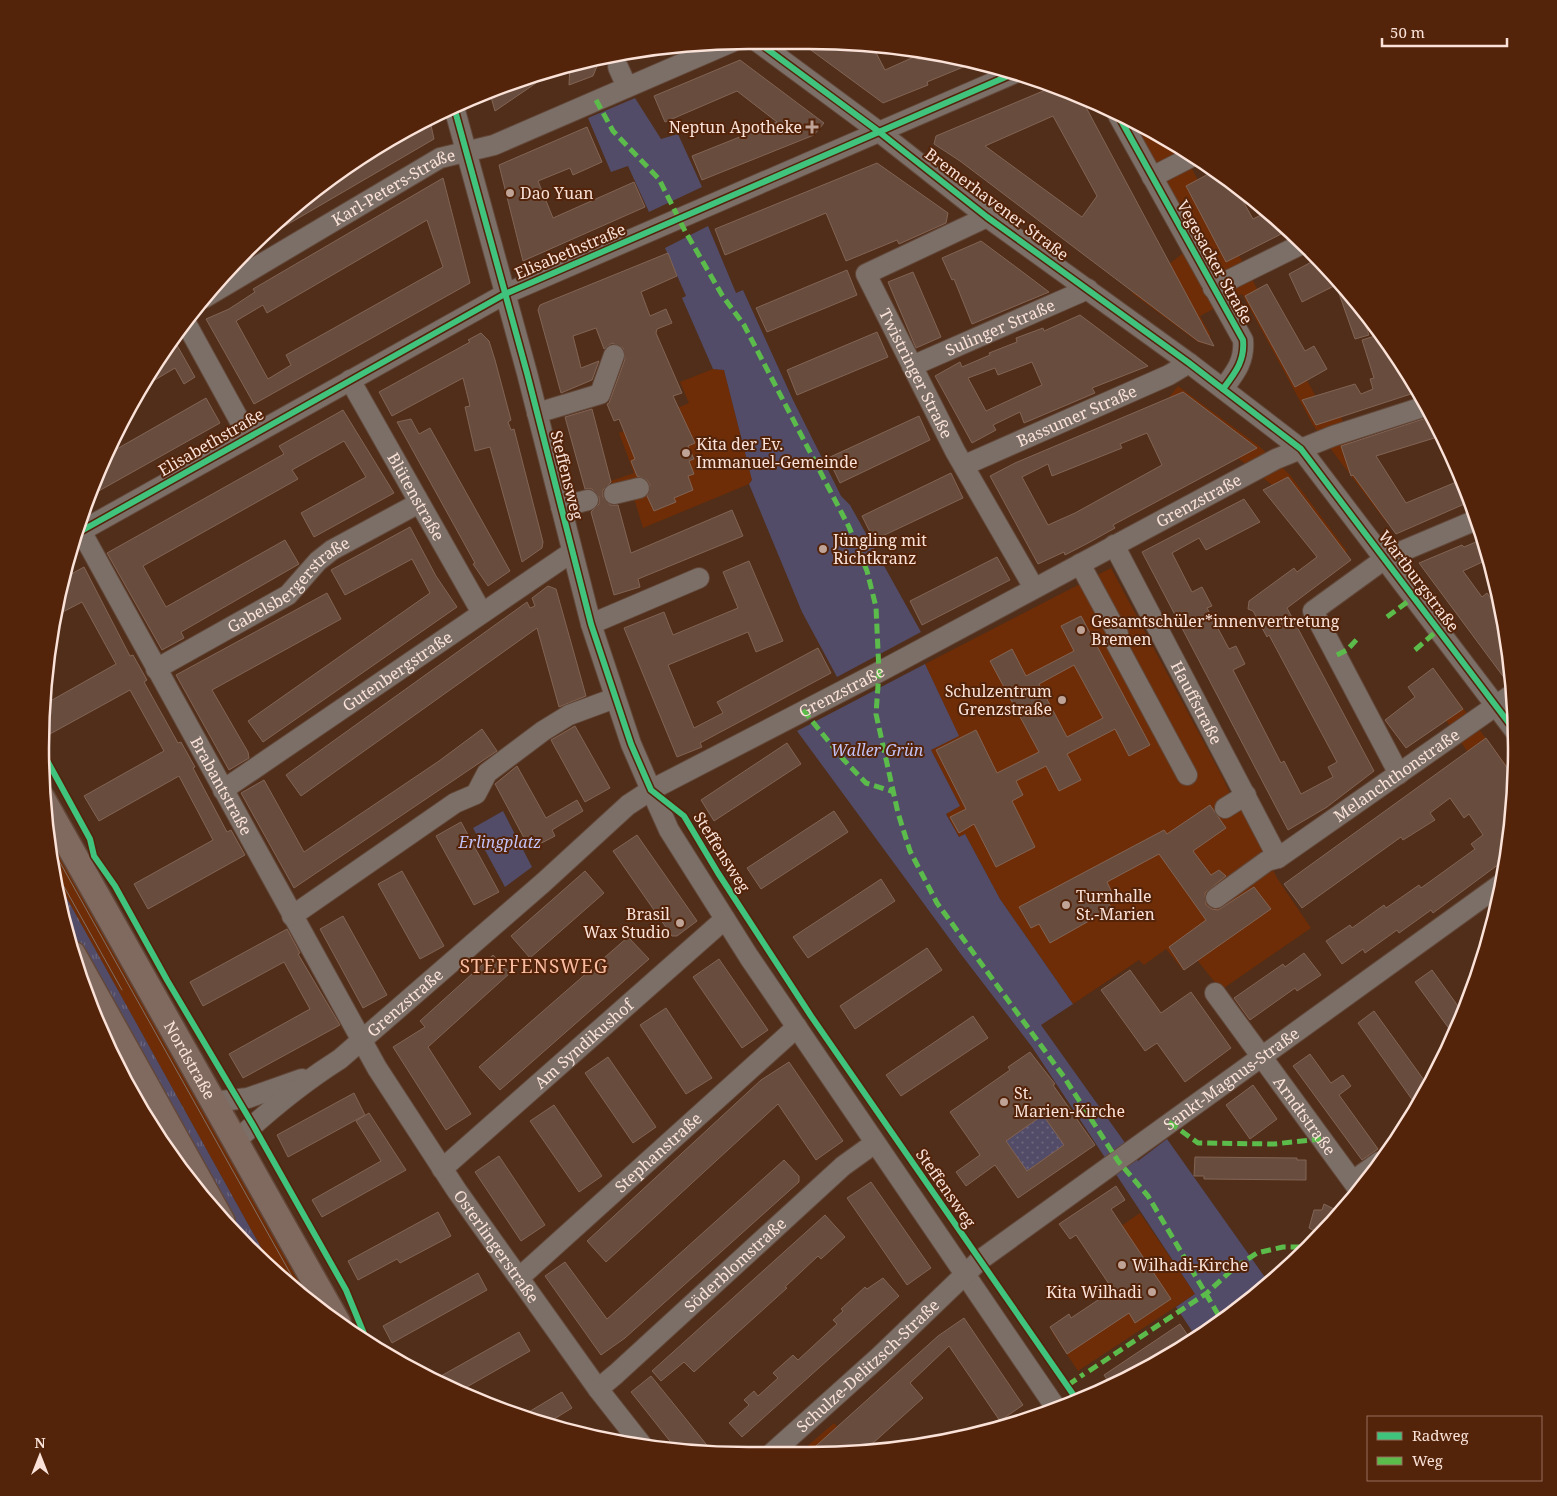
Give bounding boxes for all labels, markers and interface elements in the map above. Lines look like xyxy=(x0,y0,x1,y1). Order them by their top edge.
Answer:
scale bar xyxy=(1382,15,1507,47)
text: 50 m xyxy=(1390,22,1425,42)
place label: Neptun Apotheke xyxy=(669,116,802,138)
marker: Neptun Apotheke xyxy=(806,121,818,133)
street label: Bremerhavener Straße xyxy=(921,143,1073,265)
street label: Karl-Peters-Straße xyxy=(328,144,457,231)
place label: Dao Yuan xyxy=(520,182,594,204)
marker: Dao Yuan xyxy=(504,187,516,199)
street label: Vegesacker Straße xyxy=(1172,196,1258,328)
street label: Elisabethstraße xyxy=(511,218,629,284)
street label: Sulinger Straße xyxy=(942,294,1058,361)
street label: Twistringer Straße xyxy=(874,305,958,442)
street label: Bassumer Straße xyxy=(1013,380,1140,452)
street label: Elisabethstraße xyxy=(154,403,268,481)
street label: Steffensweg xyxy=(545,428,589,522)
place label: Kita der Ev. Immanuel-Gemeinde xyxy=(696,433,858,473)
marker: Kita der Ev. Immanuel-Gemeinde xyxy=(680,447,692,459)
street label: Blütenstraße xyxy=(382,448,450,545)
street label: Grenzstraße xyxy=(1152,469,1245,532)
street label: Wartburgstraße xyxy=(1374,526,1464,636)
place label: Jüngling mit Richtkranz xyxy=(832,529,927,569)
street label: Gabelsbergerstraße xyxy=(223,532,353,638)
marker: Jüngling mit Richtkranz xyxy=(817,543,829,555)
place label: Gesamtschüler*innenvertretung Bremen xyxy=(1091,610,1340,650)
marker: Gesamtschüler*innenvertretung Bremen xyxy=(1075,624,1087,636)
street label: Gutenbergstraße xyxy=(338,626,457,716)
street label: Hauffstraße xyxy=(1166,657,1228,748)
street label: Grenzstraße xyxy=(795,660,888,723)
place label: Schulzentrum Grenzstraße xyxy=(945,680,1052,720)
marker: Schulzentrum Grenzstraße xyxy=(1056,694,1068,706)
street label: Melanchthonstraße xyxy=(1329,723,1464,827)
street label: Brabantstraße xyxy=(185,733,258,839)
park label: Waller Grün xyxy=(831,739,924,761)
street label: Steffensweg xyxy=(688,807,756,897)
park label: Erlingplatz xyxy=(457,831,542,853)
place label: Turnhalle St.-Marien xyxy=(1076,885,1155,925)
marker: Turnhalle St.-Marien xyxy=(1060,899,1072,911)
place label: Brasil Wax Studio xyxy=(583,903,670,943)
marker: Brasil Wax Studio xyxy=(674,917,686,929)
district label: STEFFENSWEG xyxy=(460,953,608,979)
street label: Grenzstraße xyxy=(362,964,448,1042)
street label: Am Syndikushof xyxy=(529,993,639,1094)
street label: Nordstraße xyxy=(159,1017,221,1103)
street label: Sankt-Magnus-Straße xyxy=(1159,1022,1304,1135)
street label: Arndtstraße xyxy=(1268,1072,1341,1160)
place label: St. Marien-Kirche xyxy=(1014,1082,1125,1122)
marker: St. Marien-Kirche xyxy=(998,1096,1010,1108)
street label: Stephanstraße xyxy=(610,1107,706,1197)
street label: Steffensweg xyxy=(911,1144,981,1232)
street label: Osterlingerstraße xyxy=(449,1186,544,1307)
street label: Söderblomstraße xyxy=(679,1212,791,1317)
place label: Wilhadi-Kirche xyxy=(1132,1254,1248,1276)
marker: Wilhadi-Kirche xyxy=(1116,1259,1128,1271)
place label: Kita Wilhadi xyxy=(1046,1281,1142,1303)
marker: Kita Wilhadi xyxy=(1146,1286,1158,1298)
street label: Schulze-Delitzsch-Straße xyxy=(791,1294,944,1437)
legend xyxy=(1367,1416,1542,1481)
text: Radweg xyxy=(1412,1425,1469,1445)
north arrow xyxy=(15,1431,65,1481)
text: N xyxy=(34,1433,46,1452)
text: Weg xyxy=(1412,1450,1443,1470)

